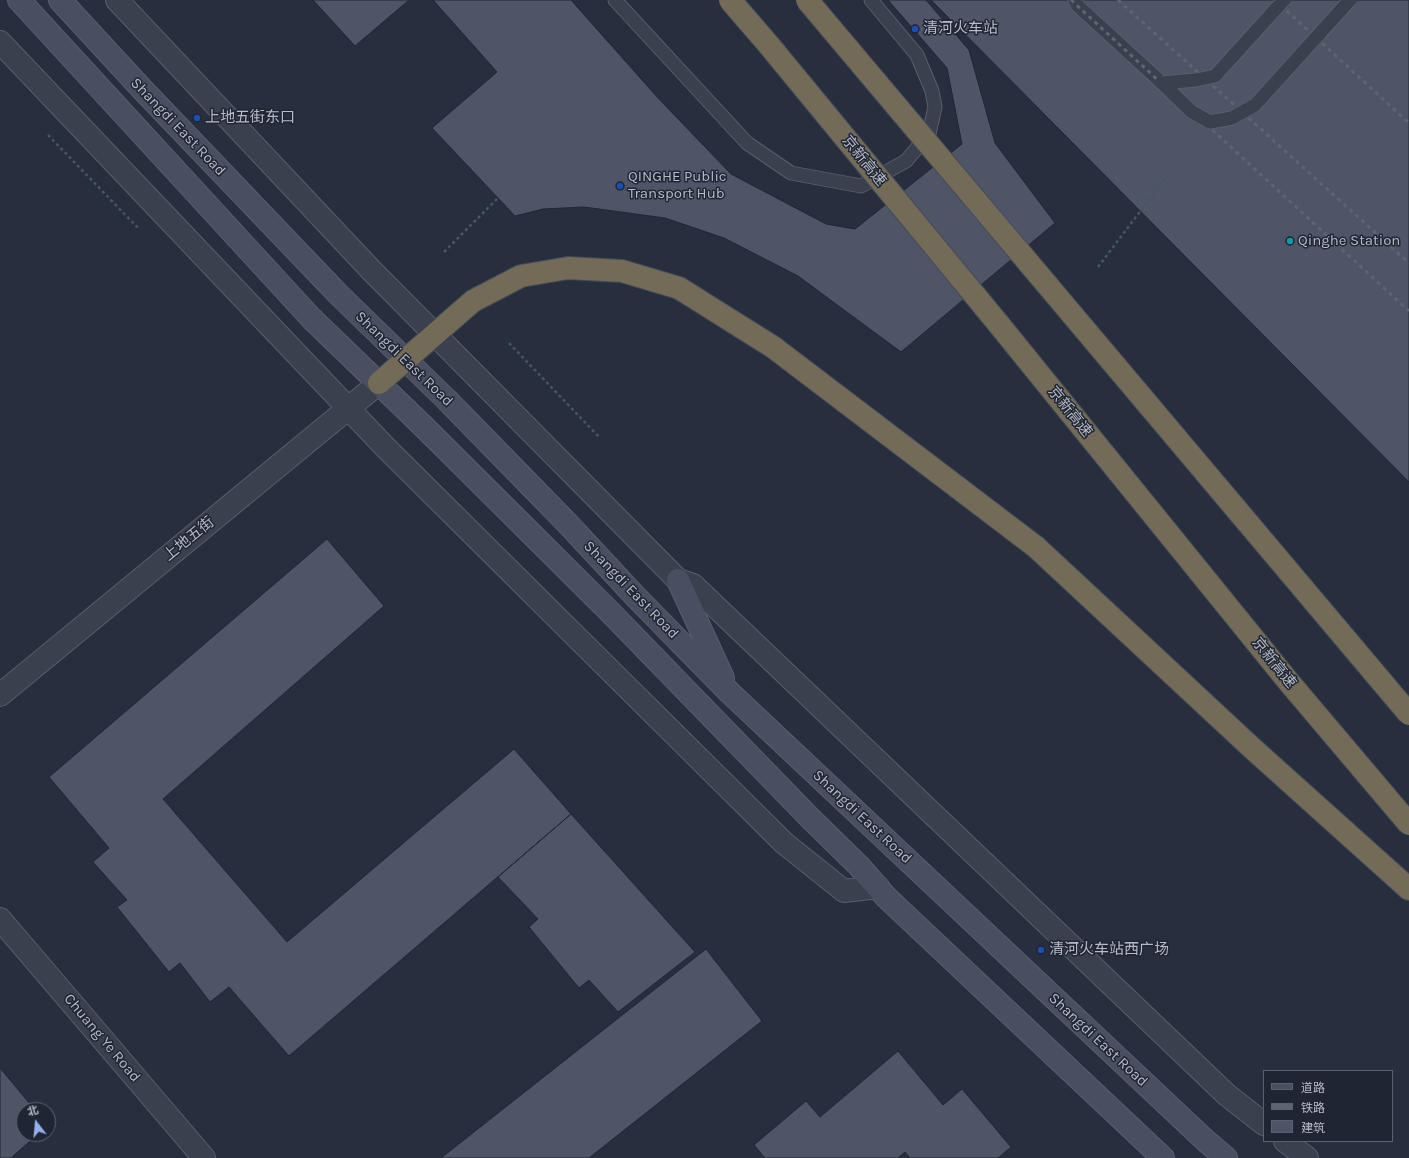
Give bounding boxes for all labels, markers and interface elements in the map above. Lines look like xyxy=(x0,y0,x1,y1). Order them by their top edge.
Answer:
place label: 清河火车站 xyxy=(923,20,998,38)
marker: 清河火车站 xyxy=(910,24,920,34)
street label: Shangdi East Road xyxy=(127,74,229,180)
place label: 上地五街东口 xyxy=(205,109,295,127)
marker: 上地五街东口 xyxy=(192,113,202,123)
street label: 京新高速 xyxy=(838,132,890,190)
place label: QINGHE Public Transport Hub xyxy=(628,168,727,203)
marker: QINGHE Public Transport Hub xyxy=(615,181,625,191)
place label: Qinghe Station xyxy=(1298,232,1400,250)
marker: Qinghe Station xyxy=(1285,236,1295,246)
street label: Shangdi East Road xyxy=(351,308,457,410)
street label: 京新高速 xyxy=(1044,383,1096,441)
street label: 上地五街 xyxy=(160,513,218,565)
street label: Shangdi East Road xyxy=(580,537,682,643)
street label: 京新高速 xyxy=(1248,634,1300,692)
street label: Shangdi East Road xyxy=(809,766,915,868)
place label: 清河火车站西广场 xyxy=(1049,941,1169,959)
marker: 清河火车站西广场 xyxy=(1036,945,1046,955)
street label: Shangdi East Road xyxy=(1045,989,1151,1091)
street label: Chuang Ye Road xyxy=(60,990,144,1086)
legend xyxy=(1263,1070,1393,1142)
text: 道路 xyxy=(1301,1081,1325,1095)
text: 铁路 xyxy=(1301,1101,1325,1115)
north arrow xyxy=(16,1102,56,1142)
text: 北 xyxy=(26,1103,40,1119)
text: 建筑 xyxy=(1301,1121,1325,1135)

